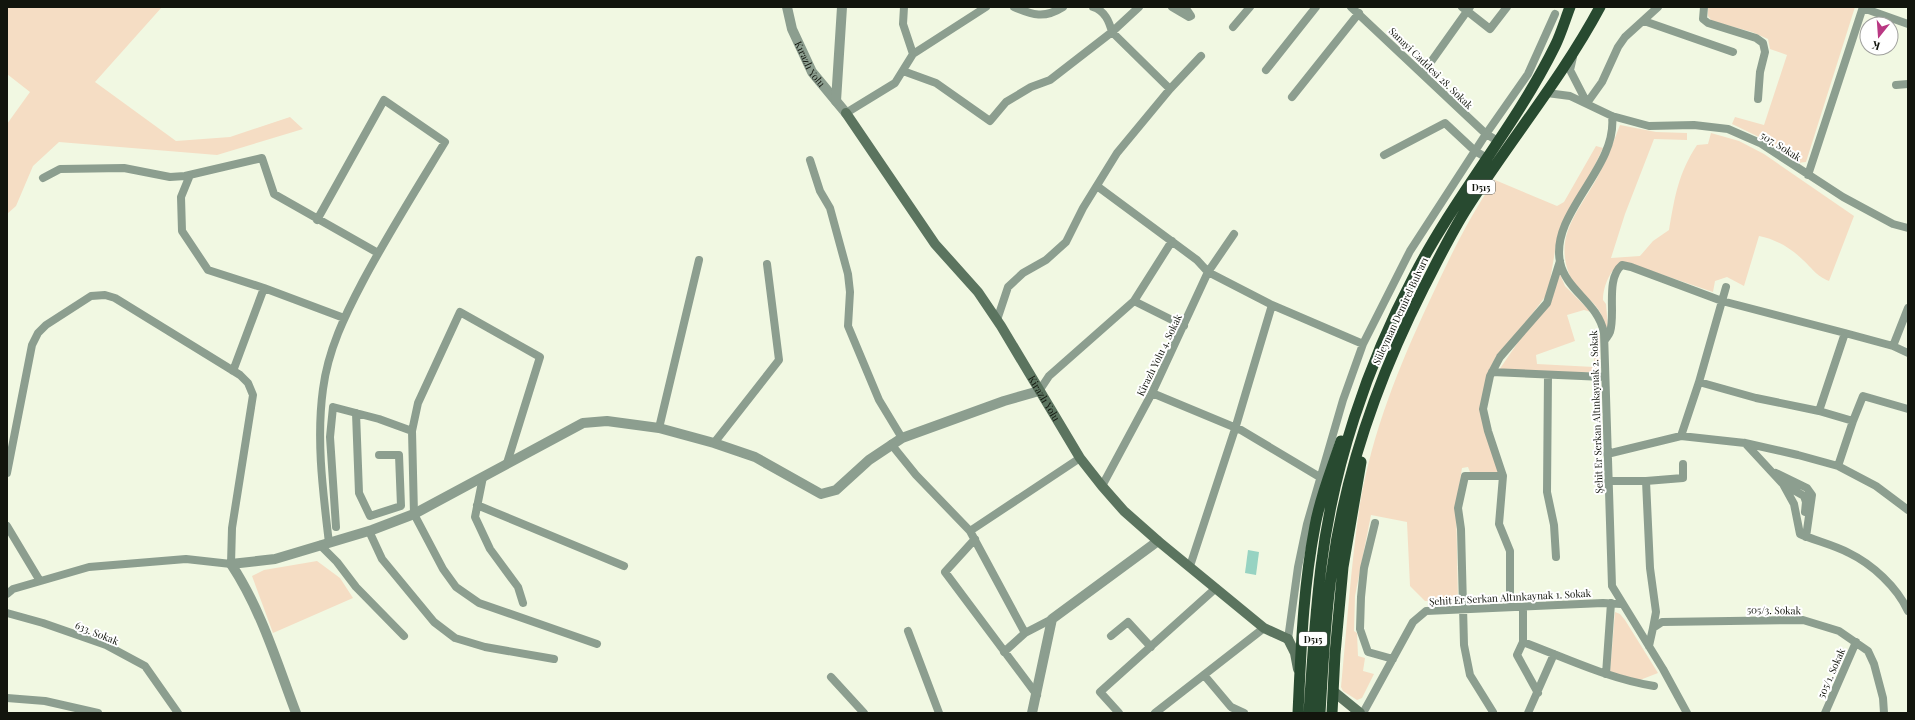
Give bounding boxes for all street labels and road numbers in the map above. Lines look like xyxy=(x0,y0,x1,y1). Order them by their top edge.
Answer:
street label: Sanayi Caddesi 28. Sokak xyxy=(1386,24,1476,112)
street label: Kırazlı Yolu xyxy=(792,39,829,90)
street label: 507. Sokak xyxy=(1758,128,1804,164)
road number: D515 xyxy=(1467,180,1495,194)
street label: Süleyman Demirel Bulvarı xyxy=(1369,255,1431,367)
street label: Kirazlı Yolu 4. Sokak xyxy=(1133,311,1185,398)
street label: Şehit Er Serkan Altınkaynak 2. Sokak xyxy=(1586,330,1606,494)
street label: Kirazlı Yolu xyxy=(1025,373,1063,424)
street label: Şehit Er Serkan Altınkaynak 1. Sokak xyxy=(1429,586,1592,608)
street label: 505/3. Sokak xyxy=(1747,603,1802,617)
street label: 633. Sokak xyxy=(73,618,121,648)
road number: D515 xyxy=(1299,632,1327,646)
street label: 505/1. Sokak xyxy=(1814,645,1848,700)

